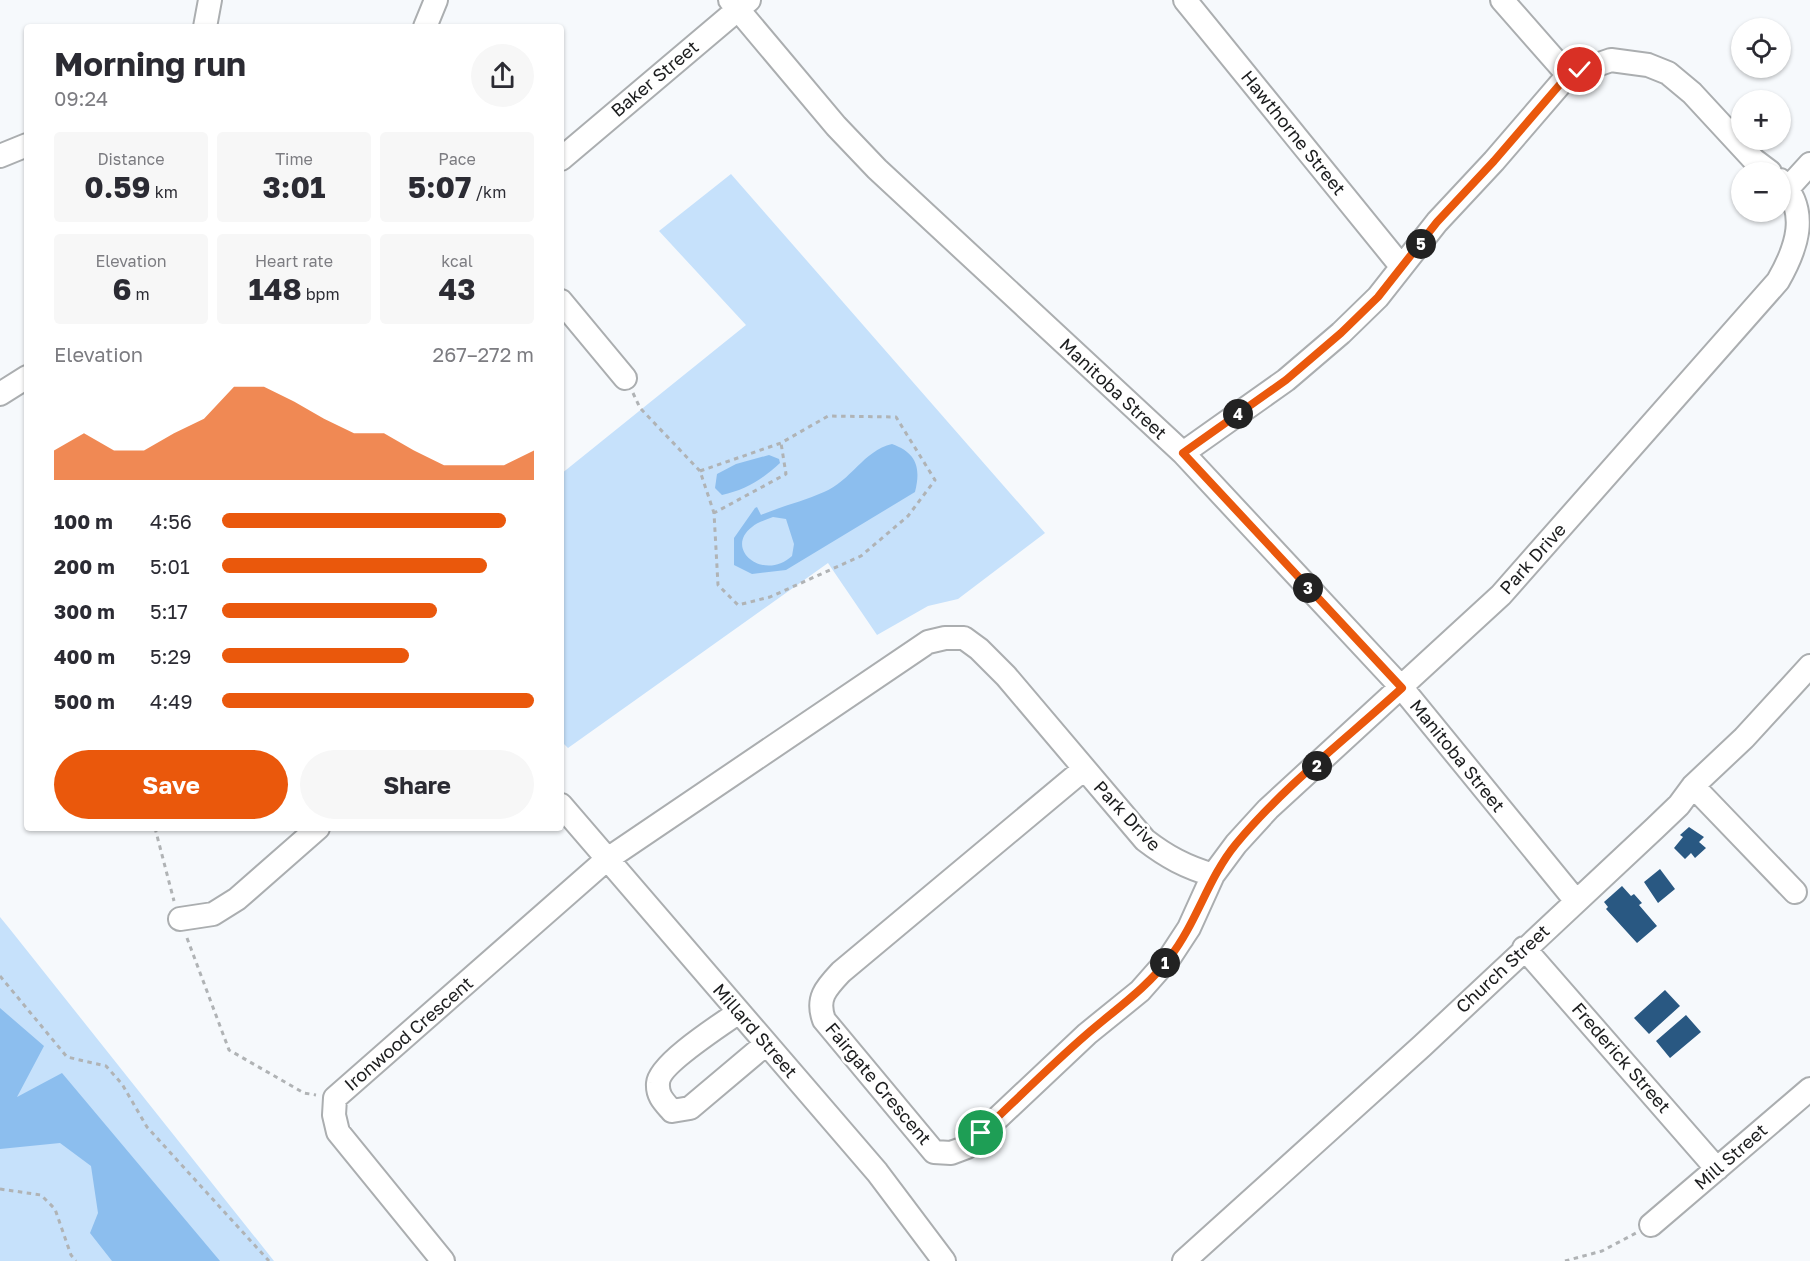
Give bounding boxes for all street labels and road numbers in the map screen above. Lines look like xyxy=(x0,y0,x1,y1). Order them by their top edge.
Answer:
street label: Baker Street xyxy=(606,35,703,121)
street label: Hawthorne Street xyxy=(1237,66,1351,199)
street label: Manitoba Street xyxy=(1056,333,1172,444)
street label: Park Drive xyxy=(1495,518,1570,598)
street label: Manitoba Street xyxy=(1406,695,1510,816)
street label: Park Drive xyxy=(1090,776,1166,855)
street label: Church Street xyxy=(1451,919,1554,1017)
street label: Ironwood Crescent xyxy=(340,971,477,1095)
street label: Millard Street xyxy=(709,979,803,1082)
street label: Frederick Street xyxy=(1568,998,1676,1117)
street label: Fairgate Crescent xyxy=(821,1018,936,1149)
street label: Mill Street xyxy=(1689,1119,1771,1194)

